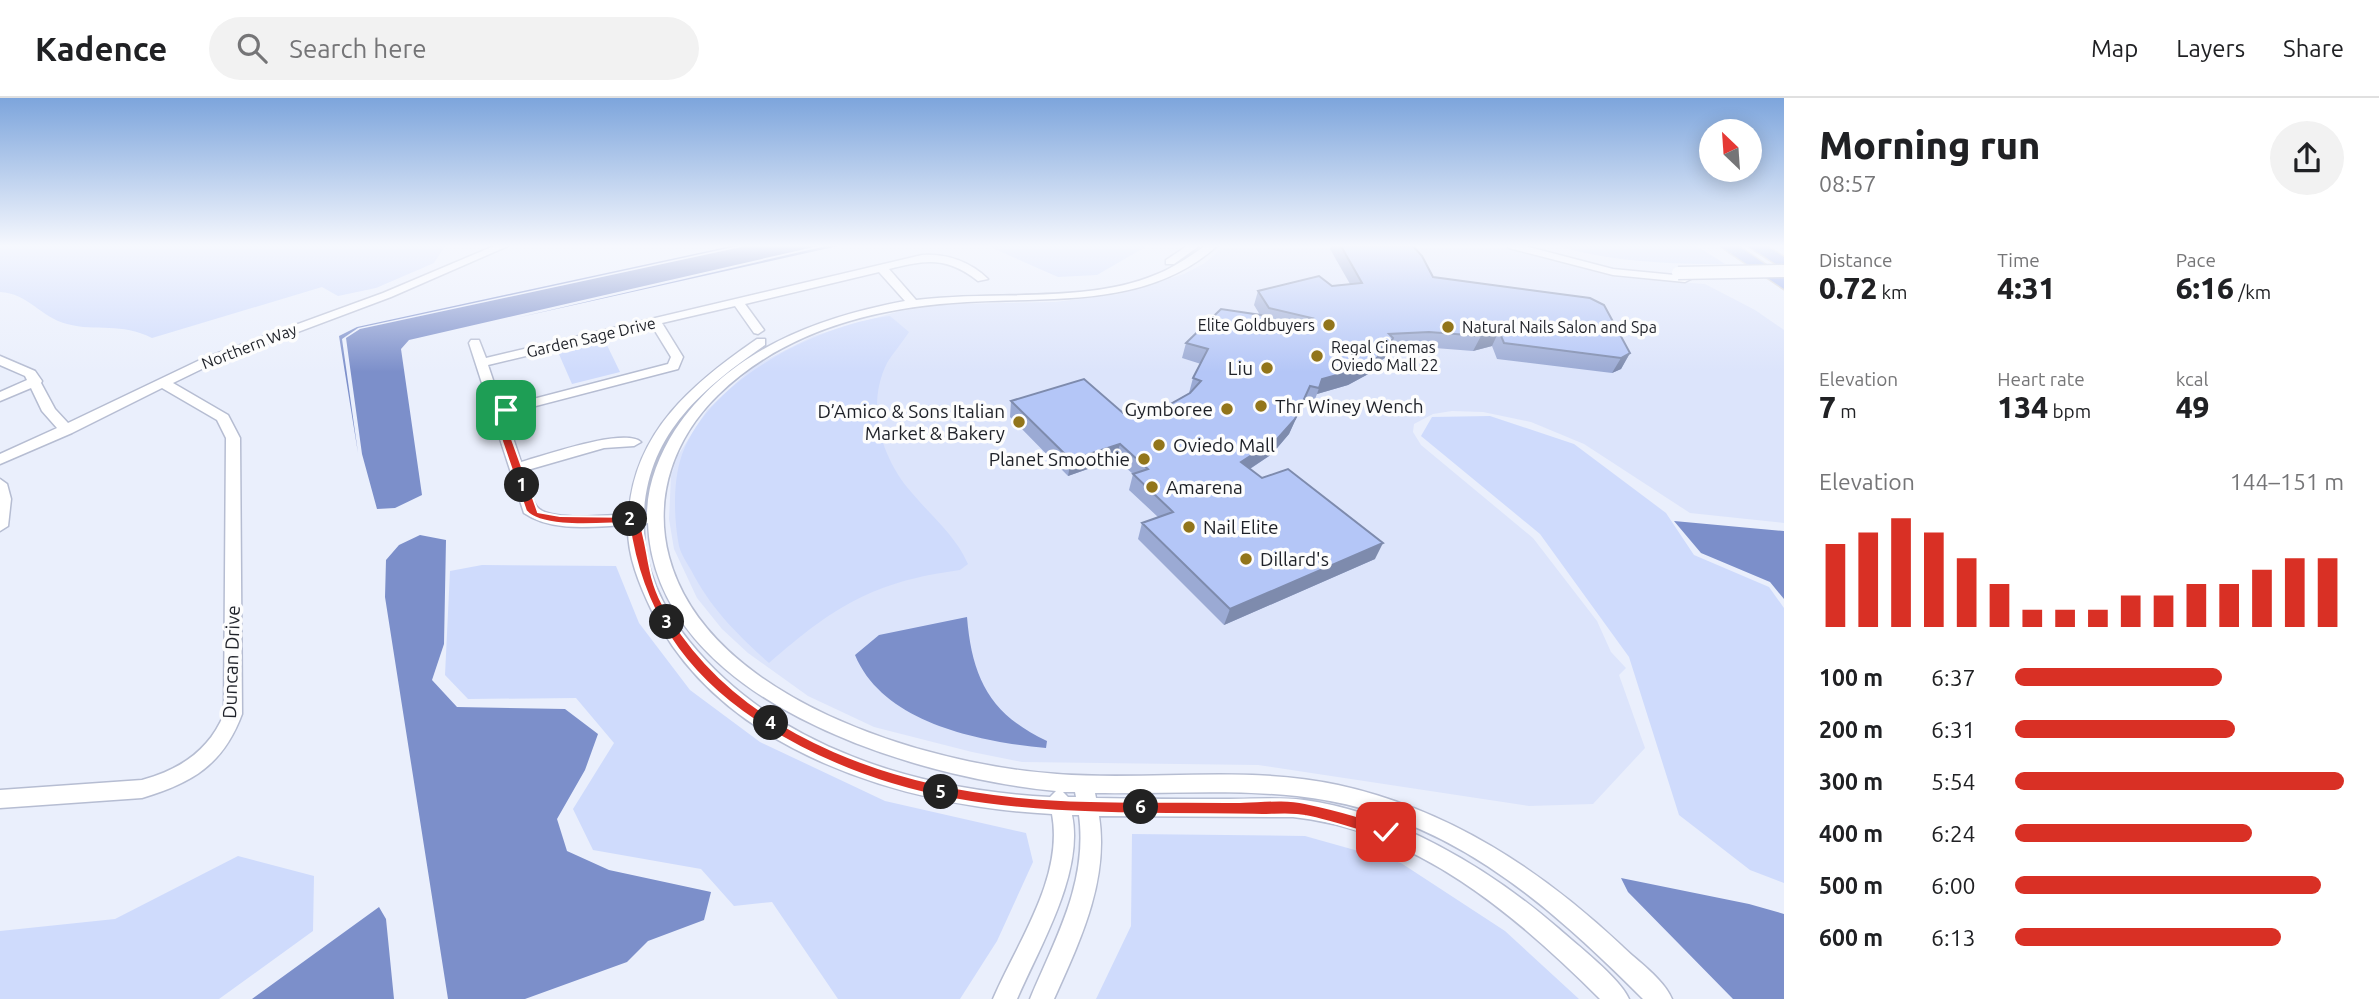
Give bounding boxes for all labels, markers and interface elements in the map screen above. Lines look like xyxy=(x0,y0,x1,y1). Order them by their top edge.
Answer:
search box xyxy=(209,17,699,80)
icon: search xyxy=(233,29,271,67)
text: Kadence xyxy=(35,30,167,67)
text: Search here xyxy=(289,34,427,63)
text: Map xyxy=(2091,35,2138,62)
text: Layers xyxy=(2176,35,2245,62)
text: Share xyxy=(2283,35,2344,62)
north arrow xyxy=(1699,119,1762,182)
map controls xyxy=(1699,119,1762,182)
button: share xyxy=(2270,121,2344,195)
text: Morning run xyxy=(1819,124,2040,166)
text: 08:57 xyxy=(1819,171,1877,196)
text: Distance xyxy=(1819,249,1893,271)
text: Time xyxy=(1997,249,2040,271)
text: Pace xyxy=(2176,249,2216,271)
text: 0.72 xyxy=(1819,271,1877,305)
text: 4:31 xyxy=(1997,271,2055,305)
text: 6:16 xyxy=(2176,271,2234,305)
text: km xyxy=(1877,281,1907,303)
text: /km xyxy=(2234,281,2271,303)
street label: Garden Sage Drive xyxy=(525,313,657,361)
place label: Elite Goldbuyers xyxy=(1198,316,1315,334)
marker: Elite Goldbuyers xyxy=(1321,317,1337,333)
place label: Natural Nails Salon and Spa xyxy=(1462,318,1657,336)
marker: Natural Nails Salon and Spa xyxy=(1440,319,1456,335)
street label: Northern Way xyxy=(199,320,299,372)
place label: Regal Cinemas Oviedo Mall 22 xyxy=(1331,338,1439,374)
marker: Regal Cinemas Oviedo Mall 22 xyxy=(1309,348,1325,364)
place label: Liu xyxy=(1228,357,1253,379)
marker: Liu xyxy=(1259,360,1275,376)
text: Elevation xyxy=(1819,368,1898,390)
text: Heart rate xyxy=(1997,368,2085,390)
text: kcal xyxy=(2176,368,2208,390)
pin xyxy=(476,380,536,440)
text: 7 xyxy=(1819,390,1836,424)
text: 134 xyxy=(1997,390,2048,424)
text: 49 xyxy=(2176,390,2210,424)
icon: arrive xyxy=(487,391,525,429)
place label: Thr Winey Wench xyxy=(1275,395,1424,417)
place label: Gymboree xyxy=(1125,398,1213,420)
marker: Thr Winey Wench xyxy=(1253,398,1269,414)
place label: D’Amico & Sons Italian Market & Bakery xyxy=(817,400,1005,444)
text: m xyxy=(1836,400,1857,422)
text: bpm xyxy=(2048,400,2091,422)
marker: Gymboree xyxy=(1219,401,1235,417)
marker: D’Amico & Sons Italian Market & Bakery xyxy=(1011,414,1027,430)
place label: Oviedo Mall xyxy=(1173,434,1275,456)
marker: Oviedo Mall xyxy=(1151,437,1167,453)
place label: Planet Smoothie xyxy=(989,448,1130,470)
marker: Planet Smoothie xyxy=(1136,451,1152,467)
pin: 1 xyxy=(504,468,540,502)
text: Elevation xyxy=(1819,469,1915,494)
text: 144–151 m xyxy=(2230,469,2344,494)
text: 1 xyxy=(516,473,527,495)
place label: Amarena xyxy=(1166,476,1243,498)
marker: Amarena xyxy=(1144,479,1160,495)
pin: 2 xyxy=(612,502,648,536)
text: 2 xyxy=(624,507,635,529)
place label: Nail Elite xyxy=(1203,516,1278,538)
marker: Nail Elite xyxy=(1181,519,1197,535)
place label: Dillard's xyxy=(1260,548,1329,570)
marker: Dillard's xyxy=(1238,551,1254,567)
pin: 3 xyxy=(650,604,684,640)
street label: Duncan Drive xyxy=(218,605,244,719)
text: 3 xyxy=(661,610,672,632)
text: 100 m xyxy=(1819,665,1883,690)
text: 6:37 xyxy=(1931,665,1976,690)
pin: 4 xyxy=(754,706,788,740)
text: 4 xyxy=(765,711,776,733)
text: 200 m xyxy=(1819,717,1883,742)
text: 6:31 xyxy=(1931,717,1976,742)
text: 300 m xyxy=(1819,769,1883,794)
text: 5:54 xyxy=(1931,769,1976,794)
pin: 5 xyxy=(923,774,958,810)
text: 5 xyxy=(935,780,946,802)
pin: 6 xyxy=(1124,790,1158,824)
text: 6 xyxy=(1135,795,1146,817)
pin xyxy=(1356,802,1416,862)
icon: check xyxy=(1367,813,1405,851)
text: 400 m xyxy=(1819,821,1883,846)
text: 6:24 xyxy=(1931,821,1976,846)
text: 500 m xyxy=(1819,873,1883,898)
text: 6:00 xyxy=(1931,873,1976,898)
text: 600 m xyxy=(1819,925,1883,950)
text: 6:13 xyxy=(1931,925,1976,950)

